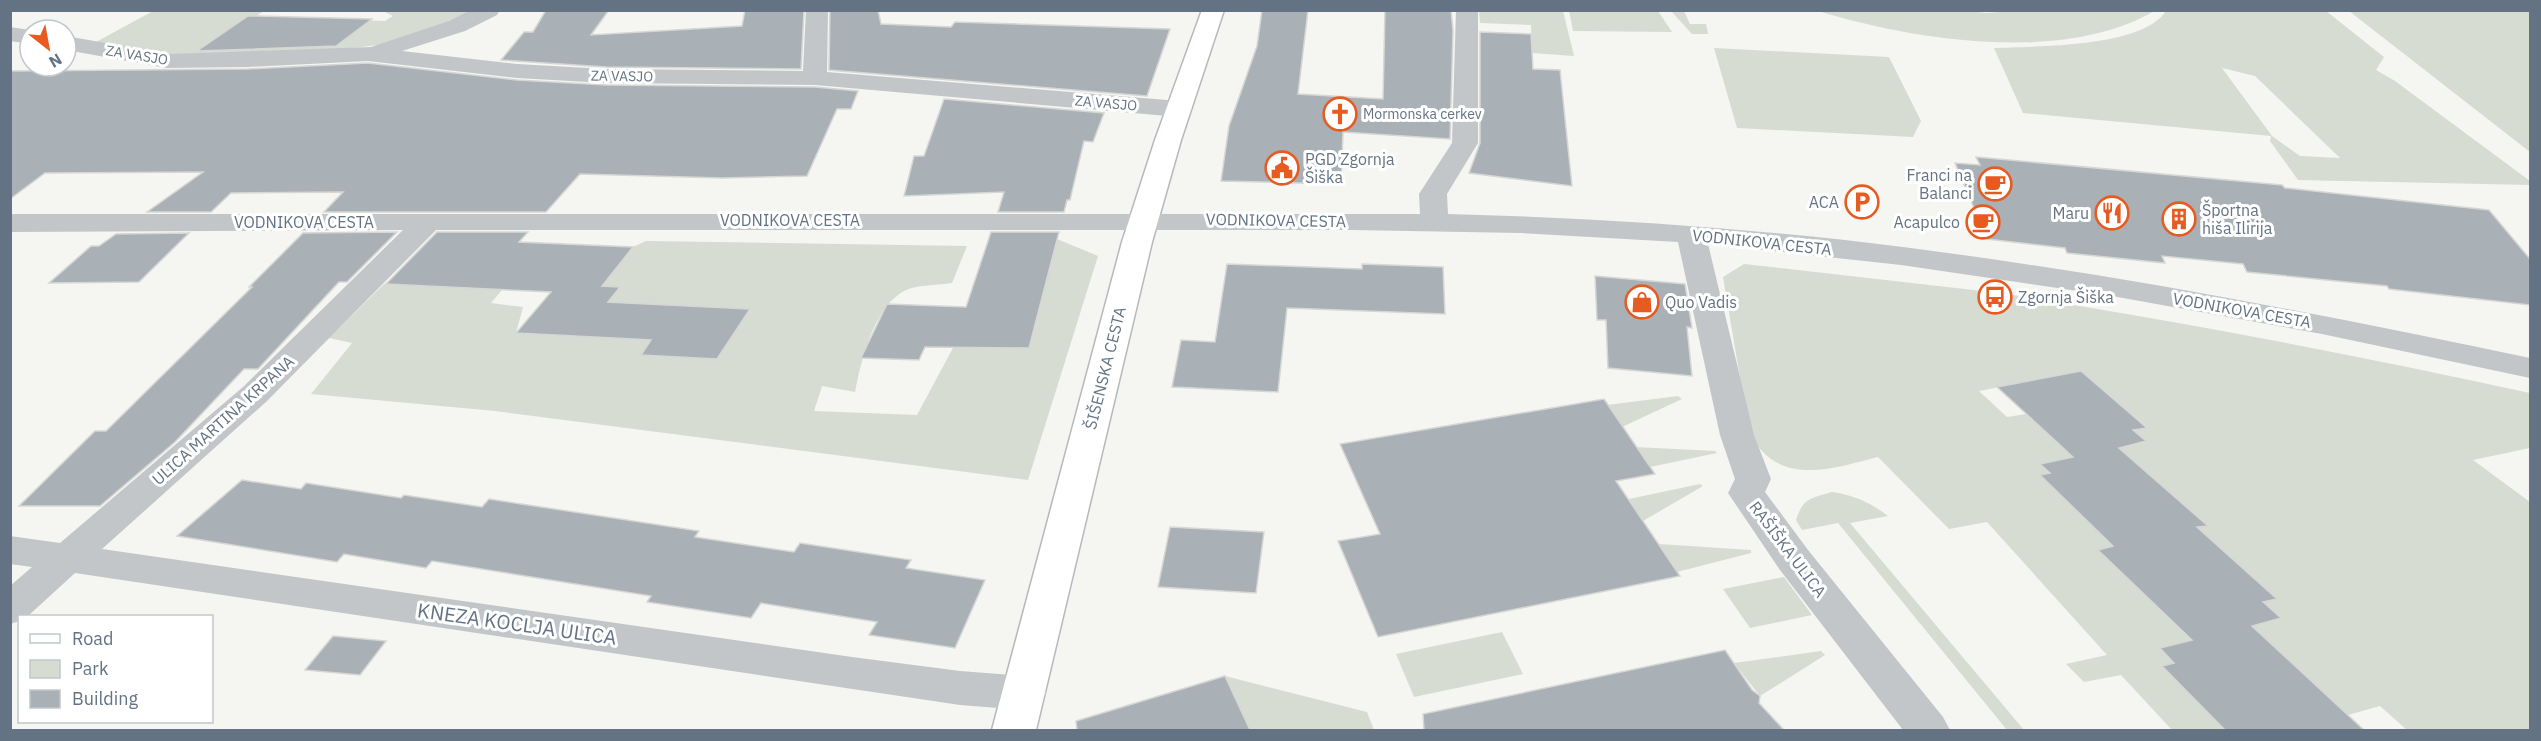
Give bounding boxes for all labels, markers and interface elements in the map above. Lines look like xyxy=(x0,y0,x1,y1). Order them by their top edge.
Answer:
north arrow xyxy=(18,18,78,78)
street label: ZA VASJO xyxy=(105,41,169,69)
text: N xyxy=(46,49,66,72)
street label: ZA VASJO xyxy=(591,66,653,86)
street label: ZA VASJO xyxy=(1074,91,1138,115)
church icon: Mormonska cerkev xyxy=(1322,96,1358,132)
place label: Mormonska cerkev xyxy=(1363,105,1482,123)
place label: PGD Zgornja Šiška xyxy=(1305,149,1395,187)
public building icon: PGD Zgornja Šiška xyxy=(1264,150,1300,186)
place label: Franci na Balanci xyxy=(1906,165,1972,203)
cafe icon: Franci na Balanci xyxy=(1977,166,2013,202)
parking icon: ACA xyxy=(1844,184,1880,220)
place label: ACA xyxy=(1809,192,1839,212)
restaurant icon: Maru xyxy=(2094,195,2130,231)
place label: Športna hiša Ilirija xyxy=(2202,199,2273,238)
building icon: Športna hiša Ilirija xyxy=(2161,201,2197,237)
place label: Maru xyxy=(2053,203,2089,223)
cafe icon: Acapulco xyxy=(1965,204,2001,240)
street label: VODNIKOVA CESTA xyxy=(1206,209,1346,231)
street label: VODNIKOVA CESTA xyxy=(720,210,860,230)
street label: VODNIKOVA CESTA xyxy=(234,212,374,232)
place label: Acapulco xyxy=(1894,212,1960,232)
street label: VODNIKOVA CESTA xyxy=(1691,225,1833,259)
bus stop icon: Zgornja Šiška xyxy=(1977,279,2013,315)
shop icon: Quo Vadis xyxy=(1624,284,1660,320)
place label: Zgornja Šiška xyxy=(2018,286,2114,307)
street label: VODNIKOVA CESTA xyxy=(2171,288,2313,332)
place label: Quo Vadis xyxy=(1665,292,1737,312)
street label: ŠIŠENSKA CESTA xyxy=(1079,304,1130,431)
street label: ULICA MARTINA KRPANA xyxy=(148,351,298,489)
street label: RAŠIŠKA ULICA xyxy=(1745,496,1831,601)
street label: KNEZA KOCLJA ULICA xyxy=(416,596,619,651)
legend xyxy=(18,615,213,723)
text: Road xyxy=(72,627,113,650)
text: Park xyxy=(72,657,109,680)
text: Building xyxy=(72,687,139,710)

